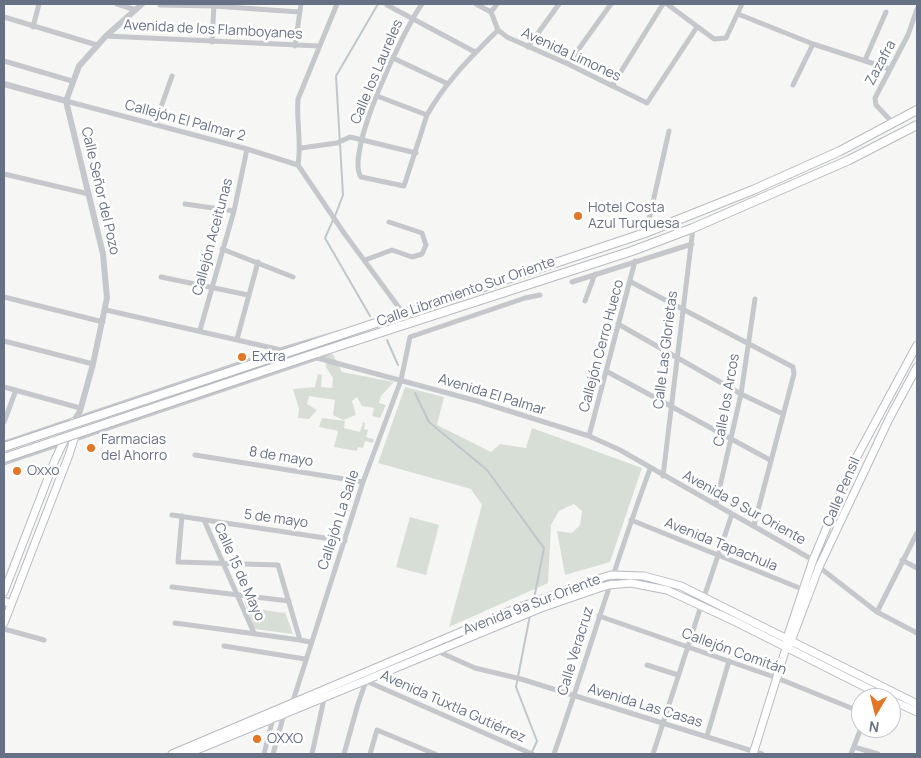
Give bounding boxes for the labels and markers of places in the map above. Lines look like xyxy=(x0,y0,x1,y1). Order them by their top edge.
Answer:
place label: Hotel Costa Azul Turquesa xyxy=(588,200,680,232)
marker: Hotel Costa Azul Turquesa xyxy=(572,210,584,222)
place label: Extra xyxy=(252,349,286,365)
marker: Extra xyxy=(236,351,248,363)
place label: Farmacias del Ahorro xyxy=(101,432,167,464)
marker: Farmacias del Ahorro xyxy=(85,442,97,454)
place label: Oxxo xyxy=(27,463,60,479)
marker: Oxxo xyxy=(11,465,23,477)
place label: OXXO xyxy=(267,731,303,747)
marker: OXXO xyxy=(251,733,263,745)

